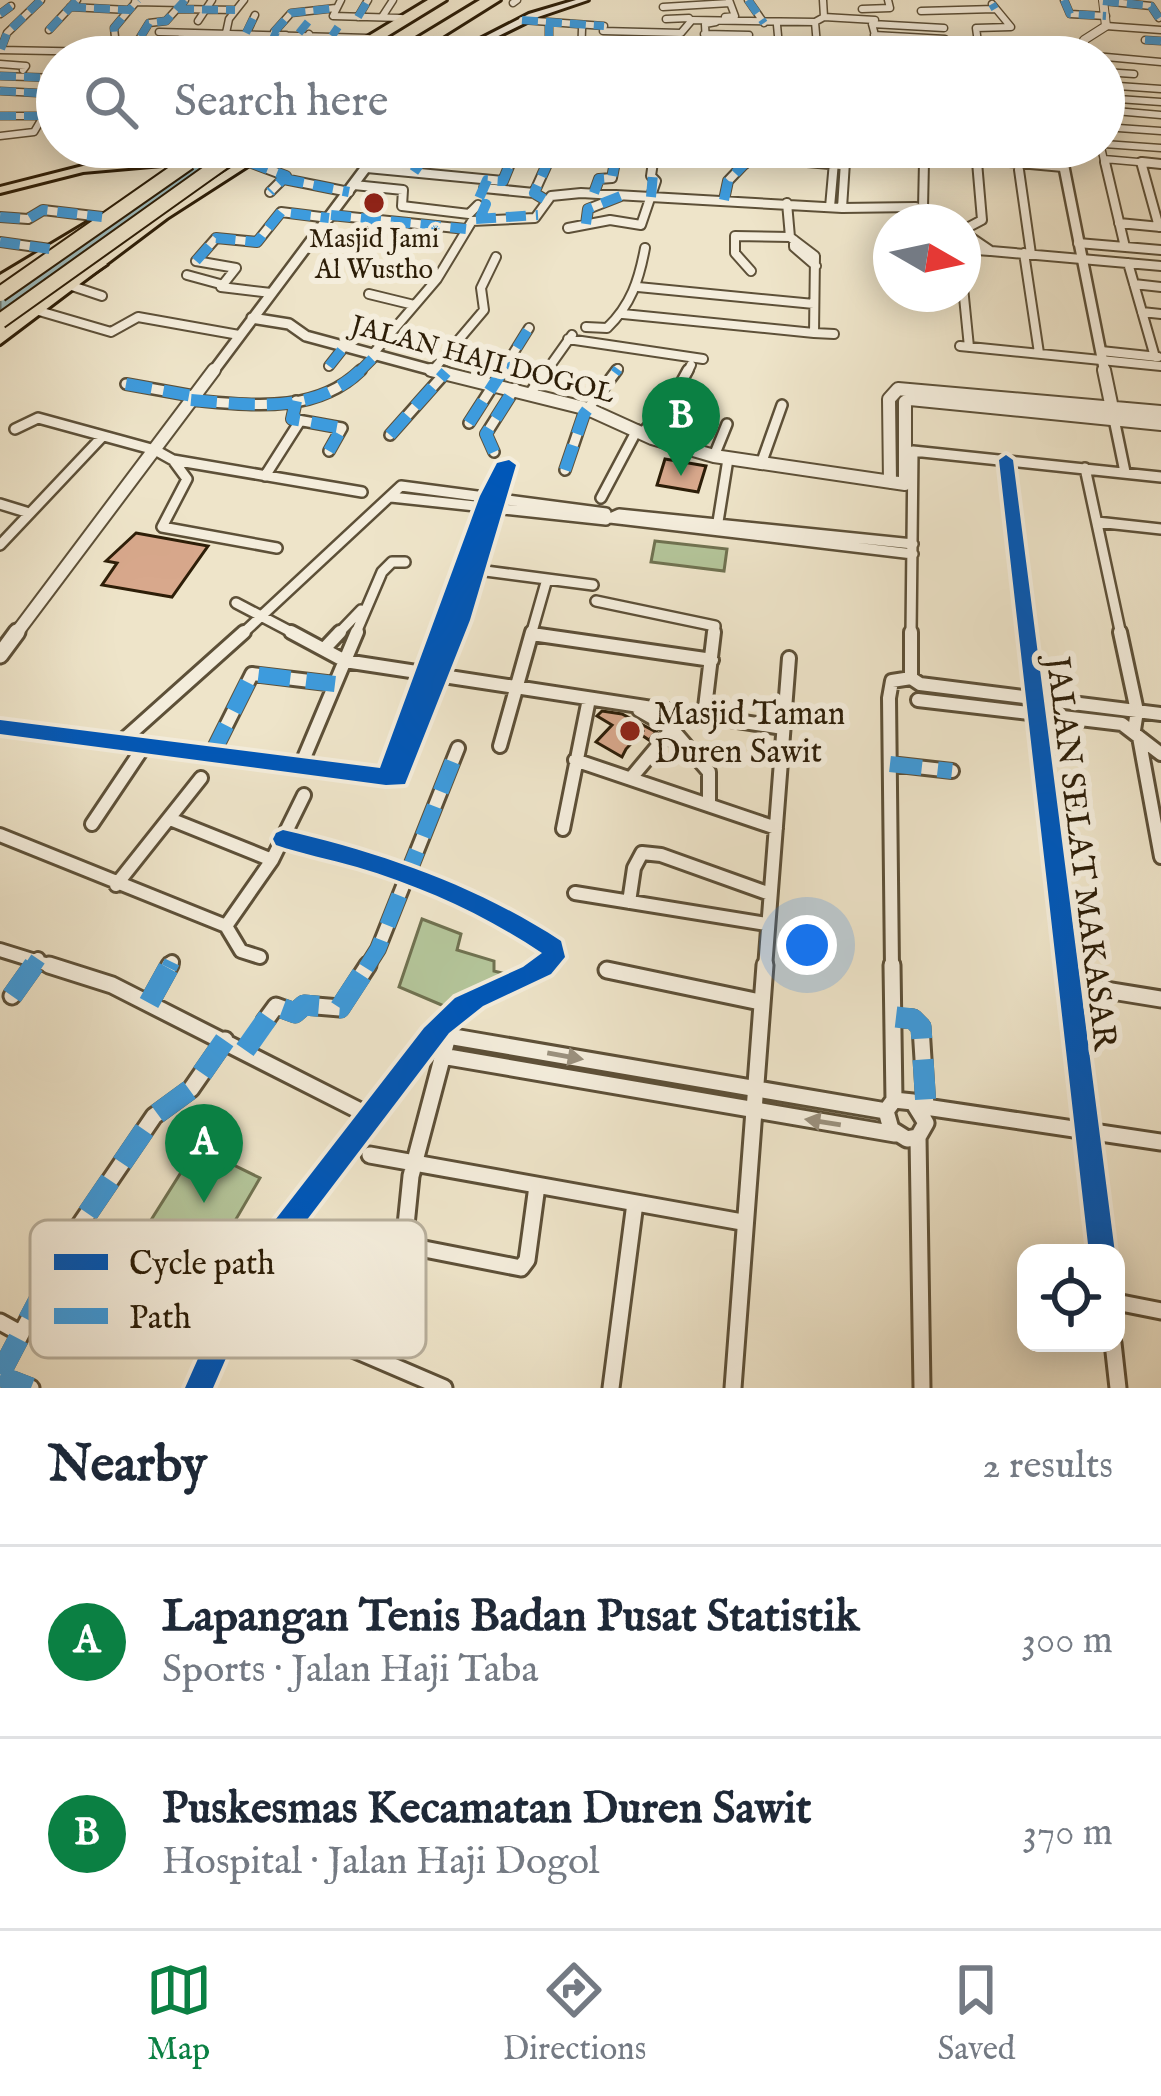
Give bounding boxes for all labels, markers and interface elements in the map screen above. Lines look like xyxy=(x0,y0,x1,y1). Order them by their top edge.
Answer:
search box xyxy=(36,36,1125,168)
icon: search xyxy=(78,69,144,135)
text: Search here xyxy=(174,74,388,131)
marker: Masjid Jami Al Wustho xyxy=(361,190,387,216)
north arrow xyxy=(873,204,981,312)
place label: Masjid Jami Al Wustho xyxy=(309,223,439,288)
street label: JALAN HAJI DOGOL xyxy=(344,309,619,413)
pin: B xyxy=(642,377,720,476)
street label: JALAN SELAT MAKASAR xyxy=(1035,650,1125,1054)
place label: Masjid Taman Duren Sawit xyxy=(654,694,845,774)
marker: Masjid Taman Duren Sawit xyxy=(617,718,643,744)
your location xyxy=(777,915,837,975)
one-way arrow xyxy=(547,1048,585,1066)
pin: A xyxy=(165,1104,243,1203)
one-way arrow xyxy=(804,1112,842,1130)
legend xyxy=(30,1220,426,1358)
text: Cycle path xyxy=(129,1244,275,1286)
map controls xyxy=(1017,1244,1125,1352)
button: locate xyxy=(1017,1244,1125,1352)
text: Path xyxy=(129,1298,191,1340)
text: Nearby xyxy=(48,1434,207,1499)
text: 2 results xyxy=(982,1442,1113,1491)
text: Lapangan Tenis Badan Pusat Statistik xyxy=(162,1589,859,1646)
text: A xyxy=(74,1617,100,1666)
text: 300 m xyxy=(1021,1617,1113,1666)
text: Sports · Jalan Haji Taba xyxy=(162,1646,538,1695)
text: Puskesmas Kecamatan Duren Sawit xyxy=(162,1781,811,1838)
text: B xyxy=(74,1809,100,1858)
text: 370 m xyxy=(1022,1809,1113,1858)
text: Hospital · Jalan Haji Dogol xyxy=(162,1838,600,1887)
tab: Map xyxy=(146,1957,212,2071)
tab: Directions xyxy=(503,1957,646,2071)
tab: Saved xyxy=(937,1957,1015,2071)

